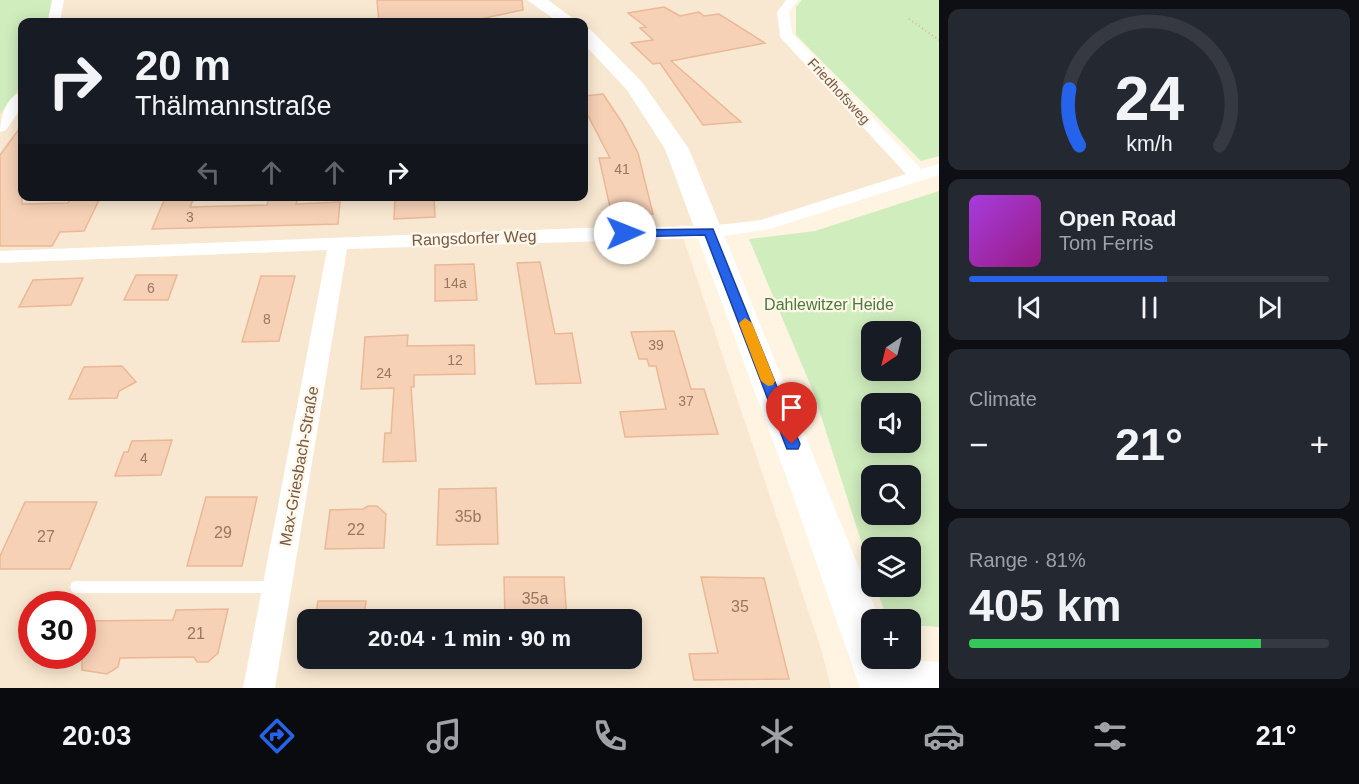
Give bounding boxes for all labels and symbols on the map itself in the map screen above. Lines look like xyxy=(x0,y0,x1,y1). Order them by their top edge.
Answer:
street label: Friedhofsweg xyxy=(804,55,874,127)
house number: 41 xyxy=(614,161,630,177)
position arrow xyxy=(593,201,657,265)
house number: 3 xyxy=(186,209,194,225)
street label: Rangsdorfer Weg xyxy=(411,227,537,249)
house number: 14a xyxy=(443,275,467,291)
house number: 6 xyxy=(147,280,155,296)
park label: Dahlewitzer Heide xyxy=(764,296,894,313)
house number: 8 xyxy=(263,311,271,327)
north arrow xyxy=(861,321,921,381)
house number: 39 xyxy=(648,337,664,353)
house number: 12 xyxy=(447,352,463,368)
house number: 24 xyxy=(376,365,392,381)
pin xyxy=(766,382,817,444)
street label: Max-Griesbach-Straße xyxy=(277,385,321,547)
house number: 37 xyxy=(678,393,694,409)
house number: 4 xyxy=(140,450,148,466)
house number: 35b xyxy=(455,508,481,525)
house number: 22 xyxy=(347,521,365,538)
house number: 29 xyxy=(214,524,232,541)
house number: 27 xyxy=(37,528,55,545)
house number: 35a xyxy=(522,590,548,607)
speed limit sign: 30 xyxy=(18,591,96,669)
house number: 35 xyxy=(731,598,749,615)
house number: 21 xyxy=(187,625,205,642)

